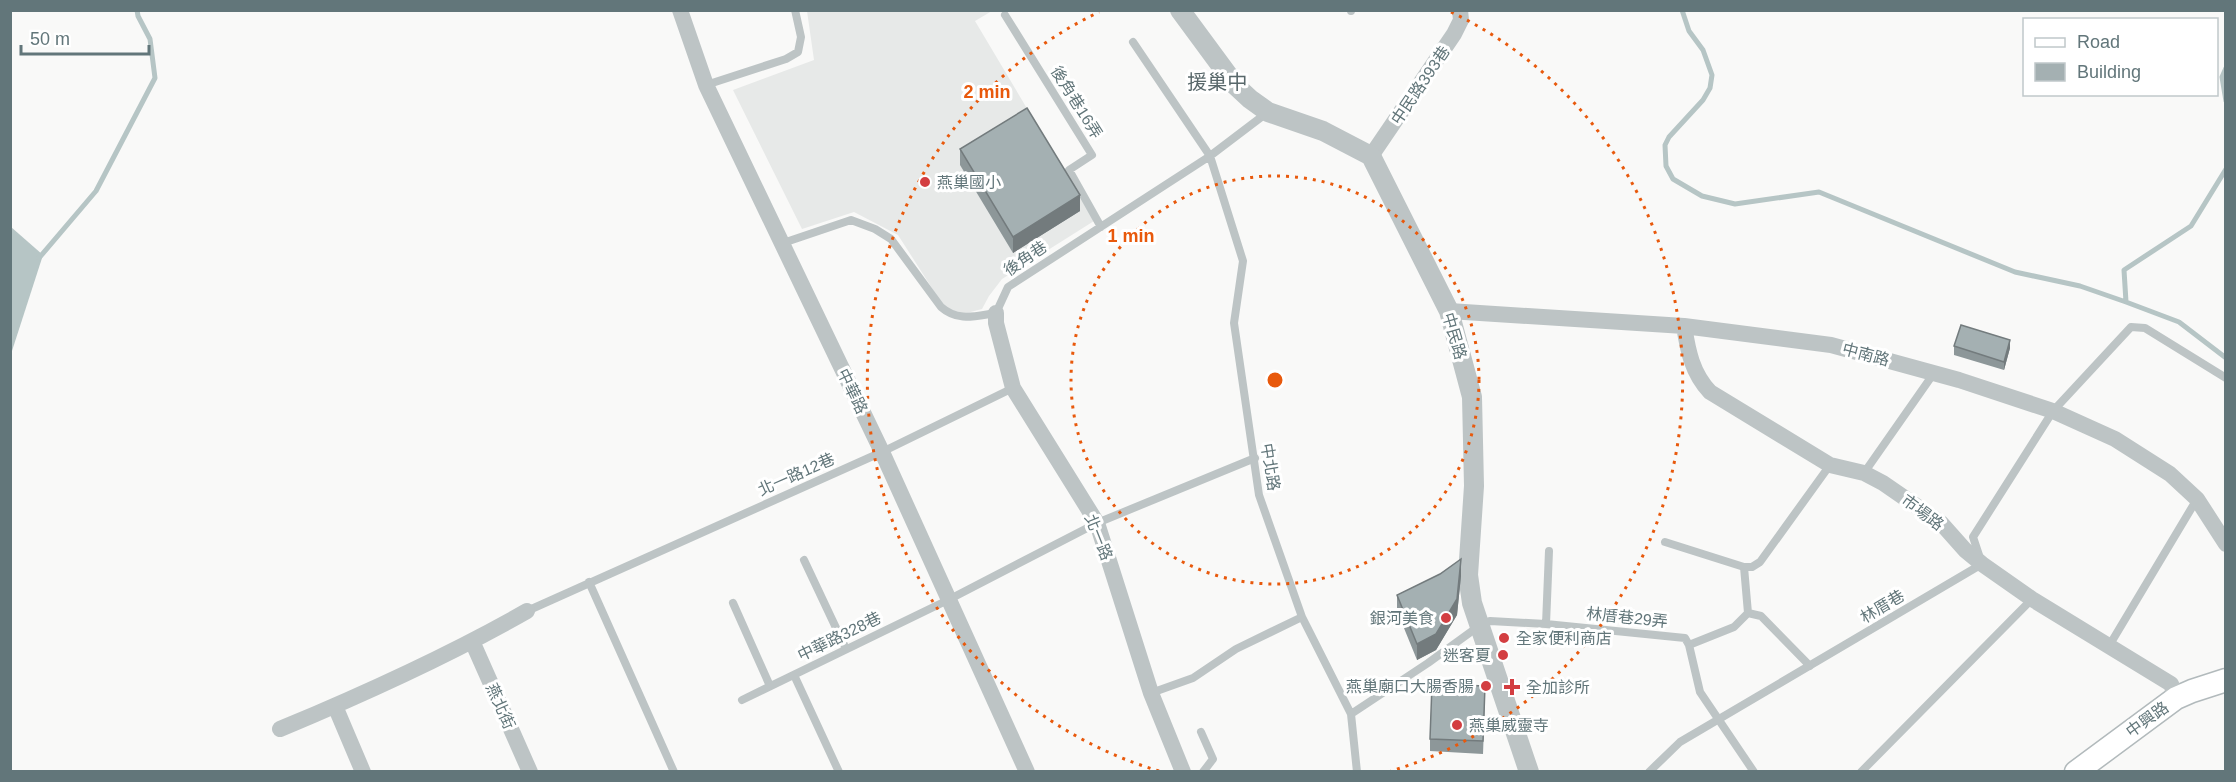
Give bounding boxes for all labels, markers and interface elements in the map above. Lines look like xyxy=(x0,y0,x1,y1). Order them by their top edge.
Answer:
scale bar xyxy=(21,18,148,56)
legend xyxy=(2023,18,2218,96)
text: 50 m xyxy=(30,29,70,49)
text: Road xyxy=(2077,32,2120,52)
street label: 中民路393巷 xyxy=(1388,43,1453,128)
text: Building xyxy=(2077,62,2141,82)
street label: 後角巷16弄 xyxy=(1048,63,1105,141)
district label: 援巢中 xyxy=(1187,71,1247,93)
text: 2 min xyxy=(963,82,1011,102)
place label: 燕巢國小 xyxy=(937,174,1001,191)
marker: 燕巢國小 xyxy=(918,175,932,189)
text: 1 min xyxy=(1107,226,1155,246)
street label: 後角巷 xyxy=(1001,238,1050,279)
street label: 中民路 xyxy=(1440,311,1469,362)
street label: 中南路 xyxy=(1840,340,1891,369)
street label: 中華路 xyxy=(834,366,871,417)
centre of rings xyxy=(1265,370,1285,390)
street label: 中北路 xyxy=(1258,442,1283,492)
street label: 北一路12巷 xyxy=(755,450,837,499)
street label: 市場路 xyxy=(1898,491,1947,534)
street label: 北一路 xyxy=(1082,512,1115,563)
street label: 林厝巷 xyxy=(1857,587,1907,626)
street label: 林厝巷29弄 xyxy=(1585,605,1669,630)
street label: 中華路328巷 xyxy=(795,609,884,664)
place label: 銀河美食 xyxy=(1370,610,1434,627)
marker: 銀河美食 xyxy=(1439,611,1453,625)
place label: 全家便利商店 xyxy=(1516,630,1612,647)
marker: 全家便利商店 xyxy=(1497,631,1511,645)
place label: 迷客夏 xyxy=(1443,647,1491,664)
marker: 迷客夏 xyxy=(1496,648,1510,662)
place label: 燕巢廟口大腸香腸 xyxy=(1346,678,1474,695)
marker: 全加診所 xyxy=(1503,678,1521,696)
marker: 燕巢廟口大腸香腸 xyxy=(1479,679,1493,693)
place label: 全加診所 xyxy=(1526,679,1590,696)
street label: 燕北街 xyxy=(483,681,518,732)
street label: 中興路 xyxy=(2123,698,2172,740)
place label: 燕巢威靈寺 xyxy=(1469,717,1549,734)
marker: 燕巢威靈寺 xyxy=(1450,718,1464,732)

